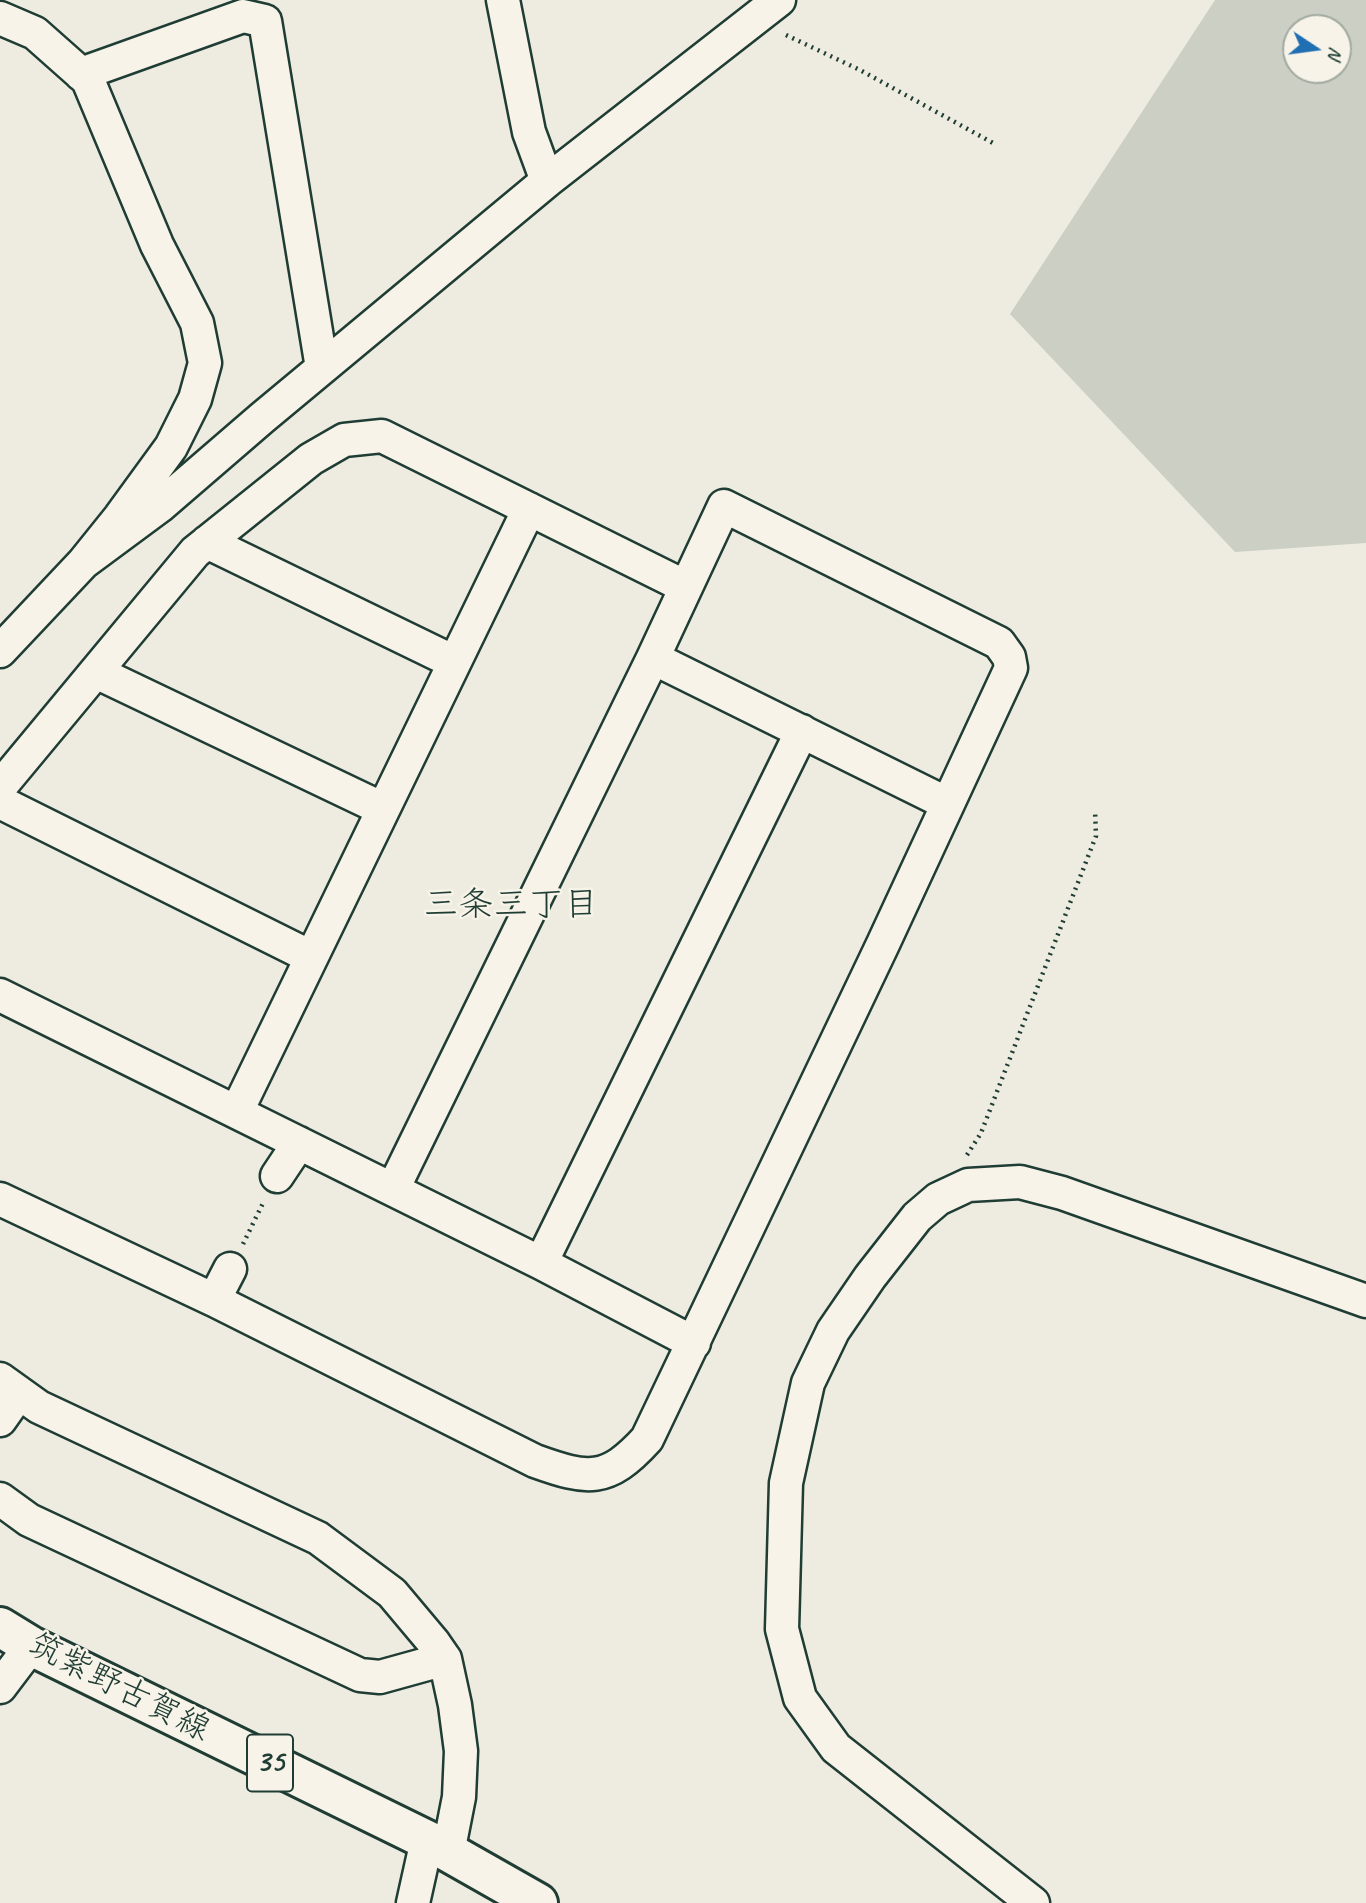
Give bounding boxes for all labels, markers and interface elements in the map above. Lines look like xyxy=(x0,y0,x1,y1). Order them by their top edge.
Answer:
north arrow xyxy=(1282,14,1352,84)
text: N xyxy=(1322,45,1349,62)
district label: 三条三丁目 xyxy=(424,885,598,927)
street label: 筑紫野古賀線 xyxy=(22,1625,216,1751)
road number: 35 xyxy=(247,1734,293,1792)

